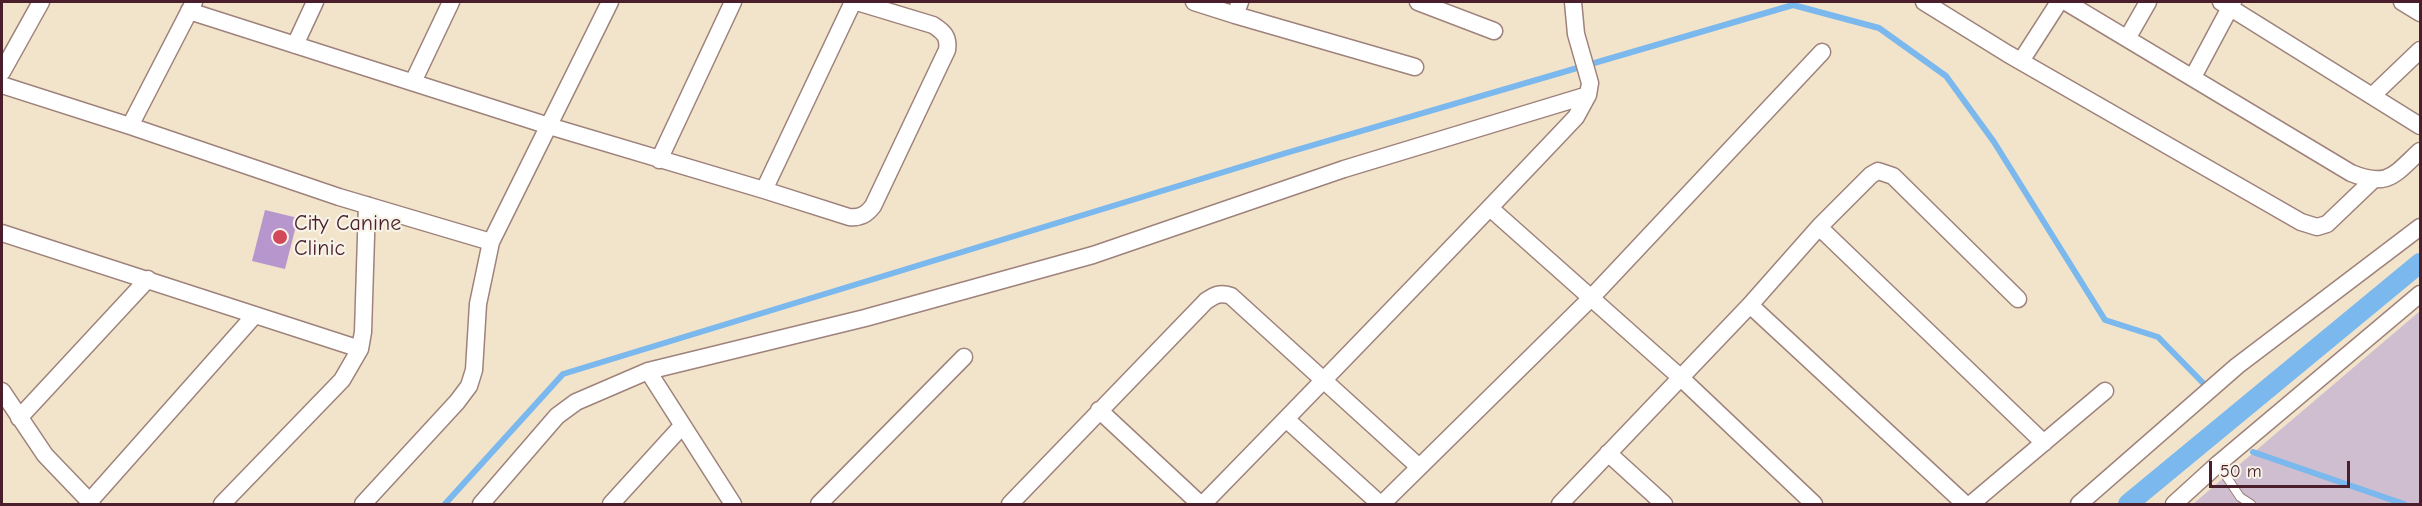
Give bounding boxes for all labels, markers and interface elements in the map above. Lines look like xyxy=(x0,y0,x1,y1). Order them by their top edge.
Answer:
place label: City Canine Clinic xyxy=(294,211,401,262)
marker: City Canine Clinic xyxy=(271,228,289,246)
scale bar xyxy=(2212,449,2353,487)
text: 50 m xyxy=(2220,461,2262,482)

